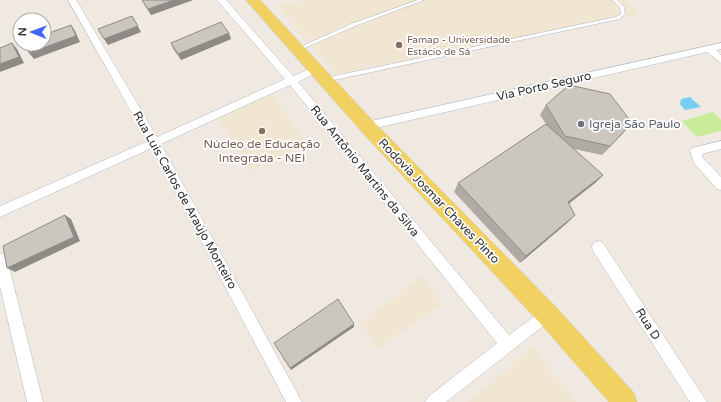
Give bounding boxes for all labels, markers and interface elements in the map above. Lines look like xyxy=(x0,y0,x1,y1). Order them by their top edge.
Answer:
north arrow xyxy=(12,12,52,52)
text: N xyxy=(16,27,29,36)
place label: Famap - Universidade Estácio de Sá xyxy=(407,34,511,58)
marker: Famap - Universidade Estácio de Sá xyxy=(394,40,404,50)
street label: Via Porto Seguro xyxy=(495,68,593,104)
street label: Rua Antônio Martins da Silva xyxy=(308,103,422,239)
street label: Rua Luis Carlos de Araújo Monteiro xyxy=(130,109,240,291)
place label: Igreja São Paulo xyxy=(589,117,681,131)
marker: Igreja São Paulo xyxy=(576,119,586,129)
marker: Núcleo de Educação Integrada - NEI xyxy=(257,126,267,136)
street label: Rodovia Josmar Chaves Pinto xyxy=(376,136,502,266)
place label: Núcleo de Educação Integrada - NEI xyxy=(204,137,320,165)
street label: Rua D xyxy=(633,306,663,342)

